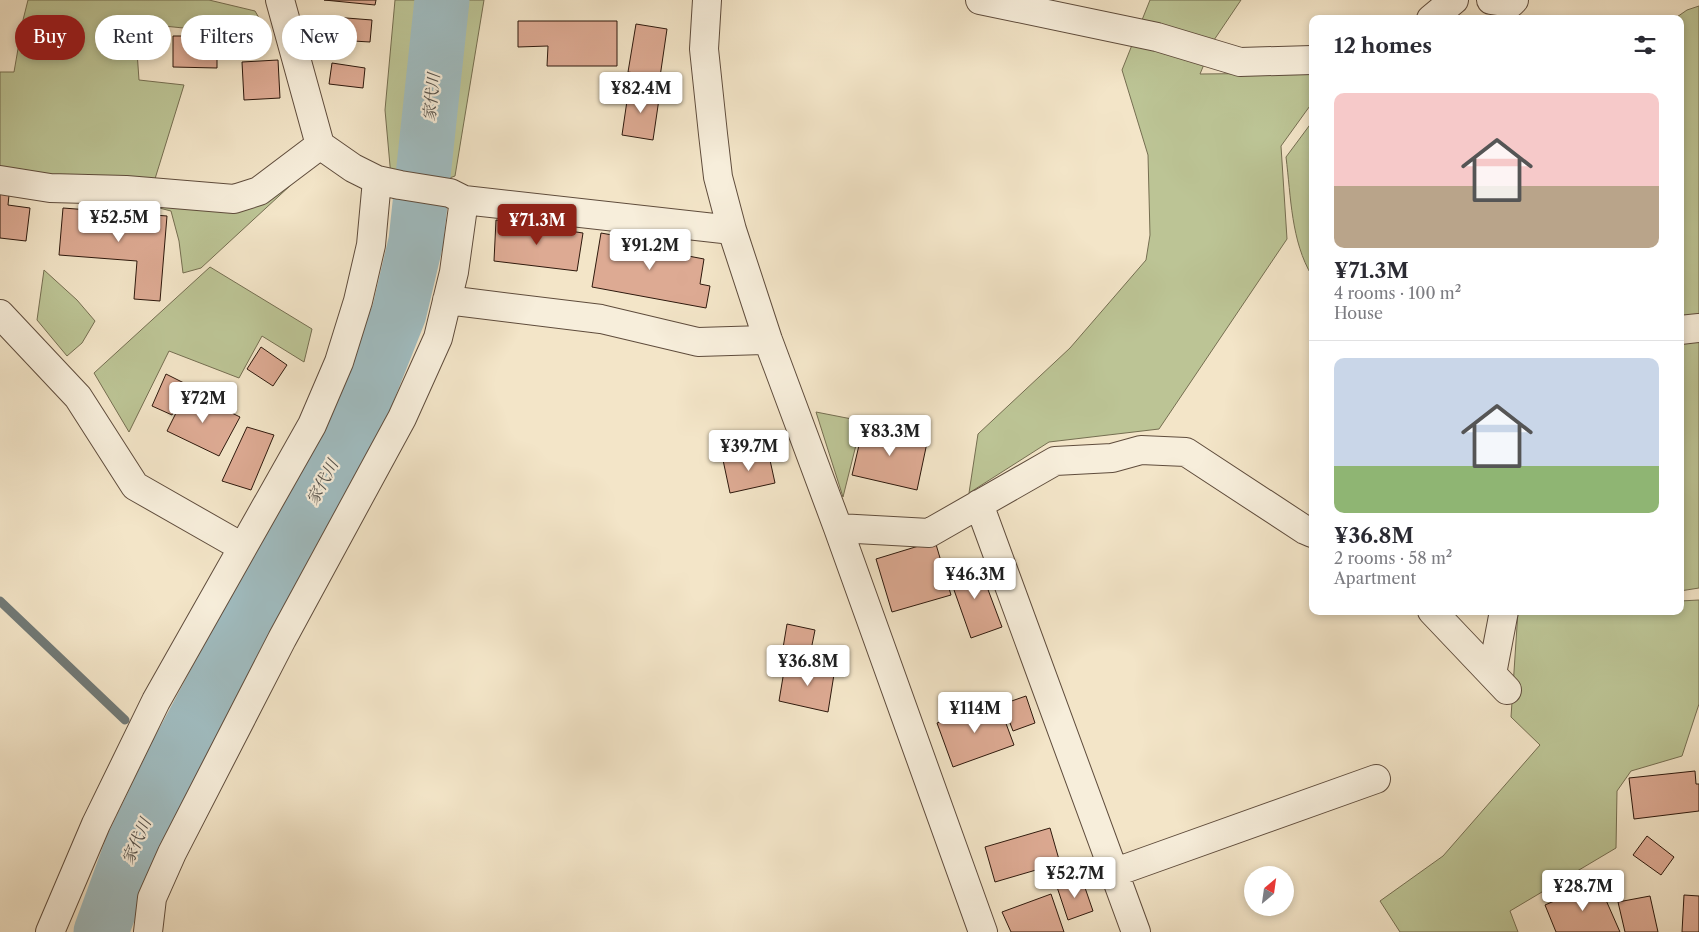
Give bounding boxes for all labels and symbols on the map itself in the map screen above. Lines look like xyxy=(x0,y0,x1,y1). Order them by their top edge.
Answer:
water label: 家代川 xyxy=(419,70,444,122)
pin: ¥82.4M xyxy=(600,72,682,114)
pin: ¥52.5M xyxy=(78,200,160,243)
pin: ¥71.3M xyxy=(496,204,578,246)
pin: ¥91.2M xyxy=(609,228,691,271)
pin: ¥72M xyxy=(173,382,233,424)
pin: ¥83.3M xyxy=(849,414,931,457)
pin: ¥39.7M xyxy=(708,430,790,472)
water label: 家代川 xyxy=(302,454,343,508)
pin: ¥46.3M xyxy=(934,558,1016,600)
pin: ¥36.8M xyxy=(767,644,849,687)
pin: ¥114M xyxy=(940,692,1010,734)
water label: 家代川 xyxy=(117,813,156,867)
pin: ¥52.7M xyxy=(1034,856,1116,899)
north arrow xyxy=(1244,866,1294,916)
pin: ¥28.7M xyxy=(1542,870,1624,912)

